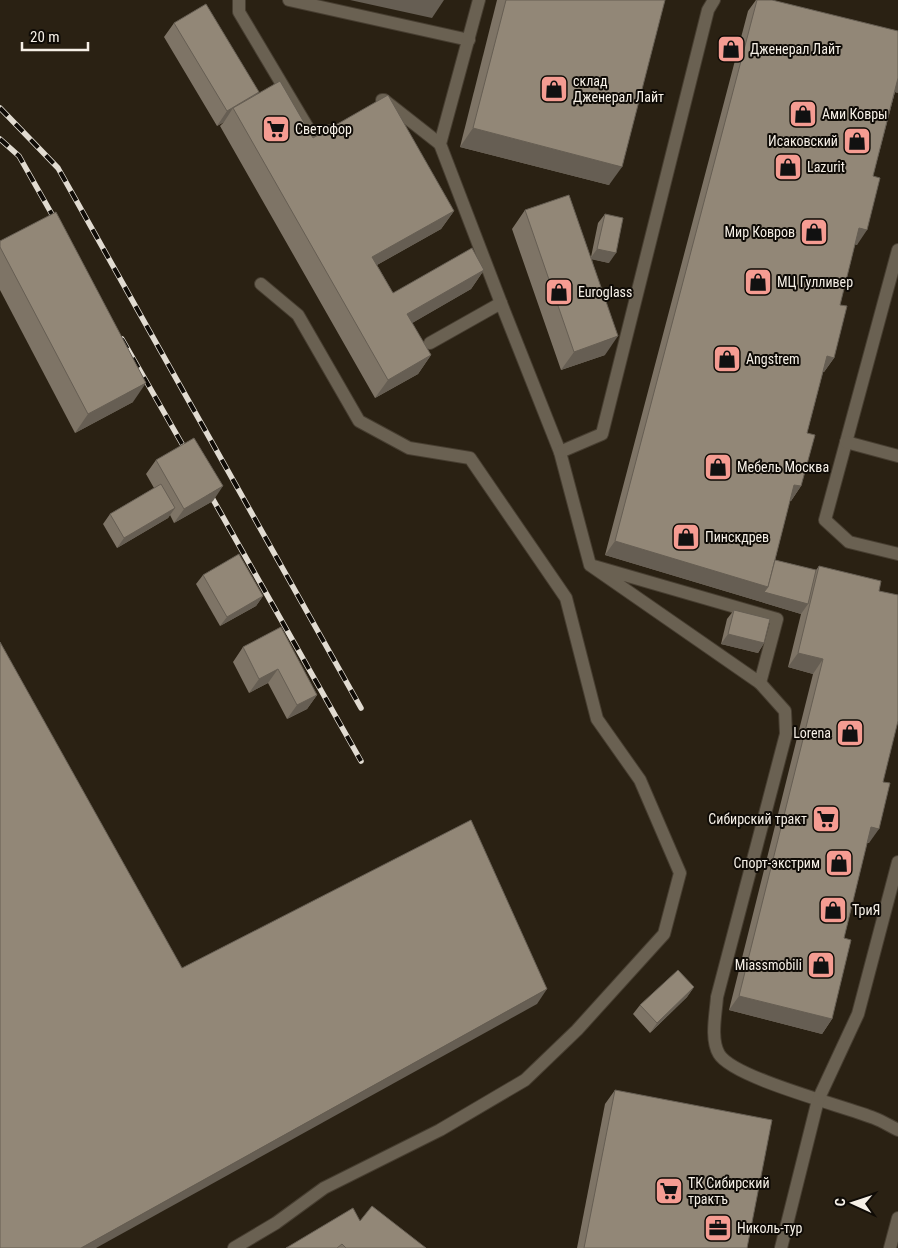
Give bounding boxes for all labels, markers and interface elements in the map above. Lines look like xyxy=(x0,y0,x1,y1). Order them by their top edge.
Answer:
scale bar xyxy=(22,20,89,52)
text: 20 m xyxy=(30,28,60,46)
shop icon: Дженерал Лайт xyxy=(716,34,746,64)
place label: Дженерал Лайт xyxy=(750,41,841,57)
place label: склад Дженерал Лайт xyxy=(573,73,664,105)
shop icon: склад Дженерал Лайт xyxy=(539,74,569,104)
shop icon: Ами Ковры xyxy=(788,99,818,129)
place label: Ами Ковры xyxy=(822,106,888,122)
supermarket icon: Светофор xyxy=(261,114,291,144)
place label: Светофор xyxy=(295,121,352,137)
shop icon: Исаковский xyxy=(842,126,872,156)
place label: Исаковский xyxy=(768,133,838,149)
shop icon: Lazurit xyxy=(773,152,803,182)
place label: Lazurit xyxy=(807,159,845,175)
shop icon: Мир Ковров xyxy=(799,217,829,247)
place label: Мир Ковров xyxy=(724,224,795,240)
shop icon: МЦ Гулливер xyxy=(743,267,773,297)
place label: МЦ Гулливер xyxy=(777,274,853,290)
shop icon: Euroglass xyxy=(544,277,574,307)
place label: Euroglass xyxy=(578,284,632,300)
shop icon: Angstrem xyxy=(712,344,742,374)
place label: Angstrem xyxy=(746,351,800,367)
shop icon: Мебель Москва xyxy=(703,452,733,482)
place label: Мебель Москва xyxy=(737,459,829,475)
shop icon: Пинскдрев xyxy=(671,522,701,552)
place label: Пинскдрев xyxy=(705,529,769,545)
shop icon: Lorena xyxy=(835,718,865,748)
place label: Lorena xyxy=(793,725,831,741)
supermarket icon: Сибирский тракт xyxy=(811,804,841,834)
place label: Сибирский тракт xyxy=(708,811,807,827)
shop icon: Спорт-экстрим xyxy=(824,848,854,878)
place label: Спорт-экстрим xyxy=(733,855,820,871)
shop icon: ТриЯ xyxy=(818,895,848,925)
place label: ТриЯ xyxy=(852,902,880,918)
shop icon: Miassmobili xyxy=(806,950,836,980)
place label: Miassmobili xyxy=(735,957,802,973)
place label: ТК Сибирский трактъ xyxy=(688,1175,770,1207)
supermarket icon: ТК Сибирский трактъ xyxy=(654,1176,684,1206)
north arrow xyxy=(828,1178,878,1228)
text: С xyxy=(832,1198,848,1207)
office icon: Николь-тур xyxy=(703,1213,733,1243)
place label: Николь-тур xyxy=(737,1220,802,1236)

